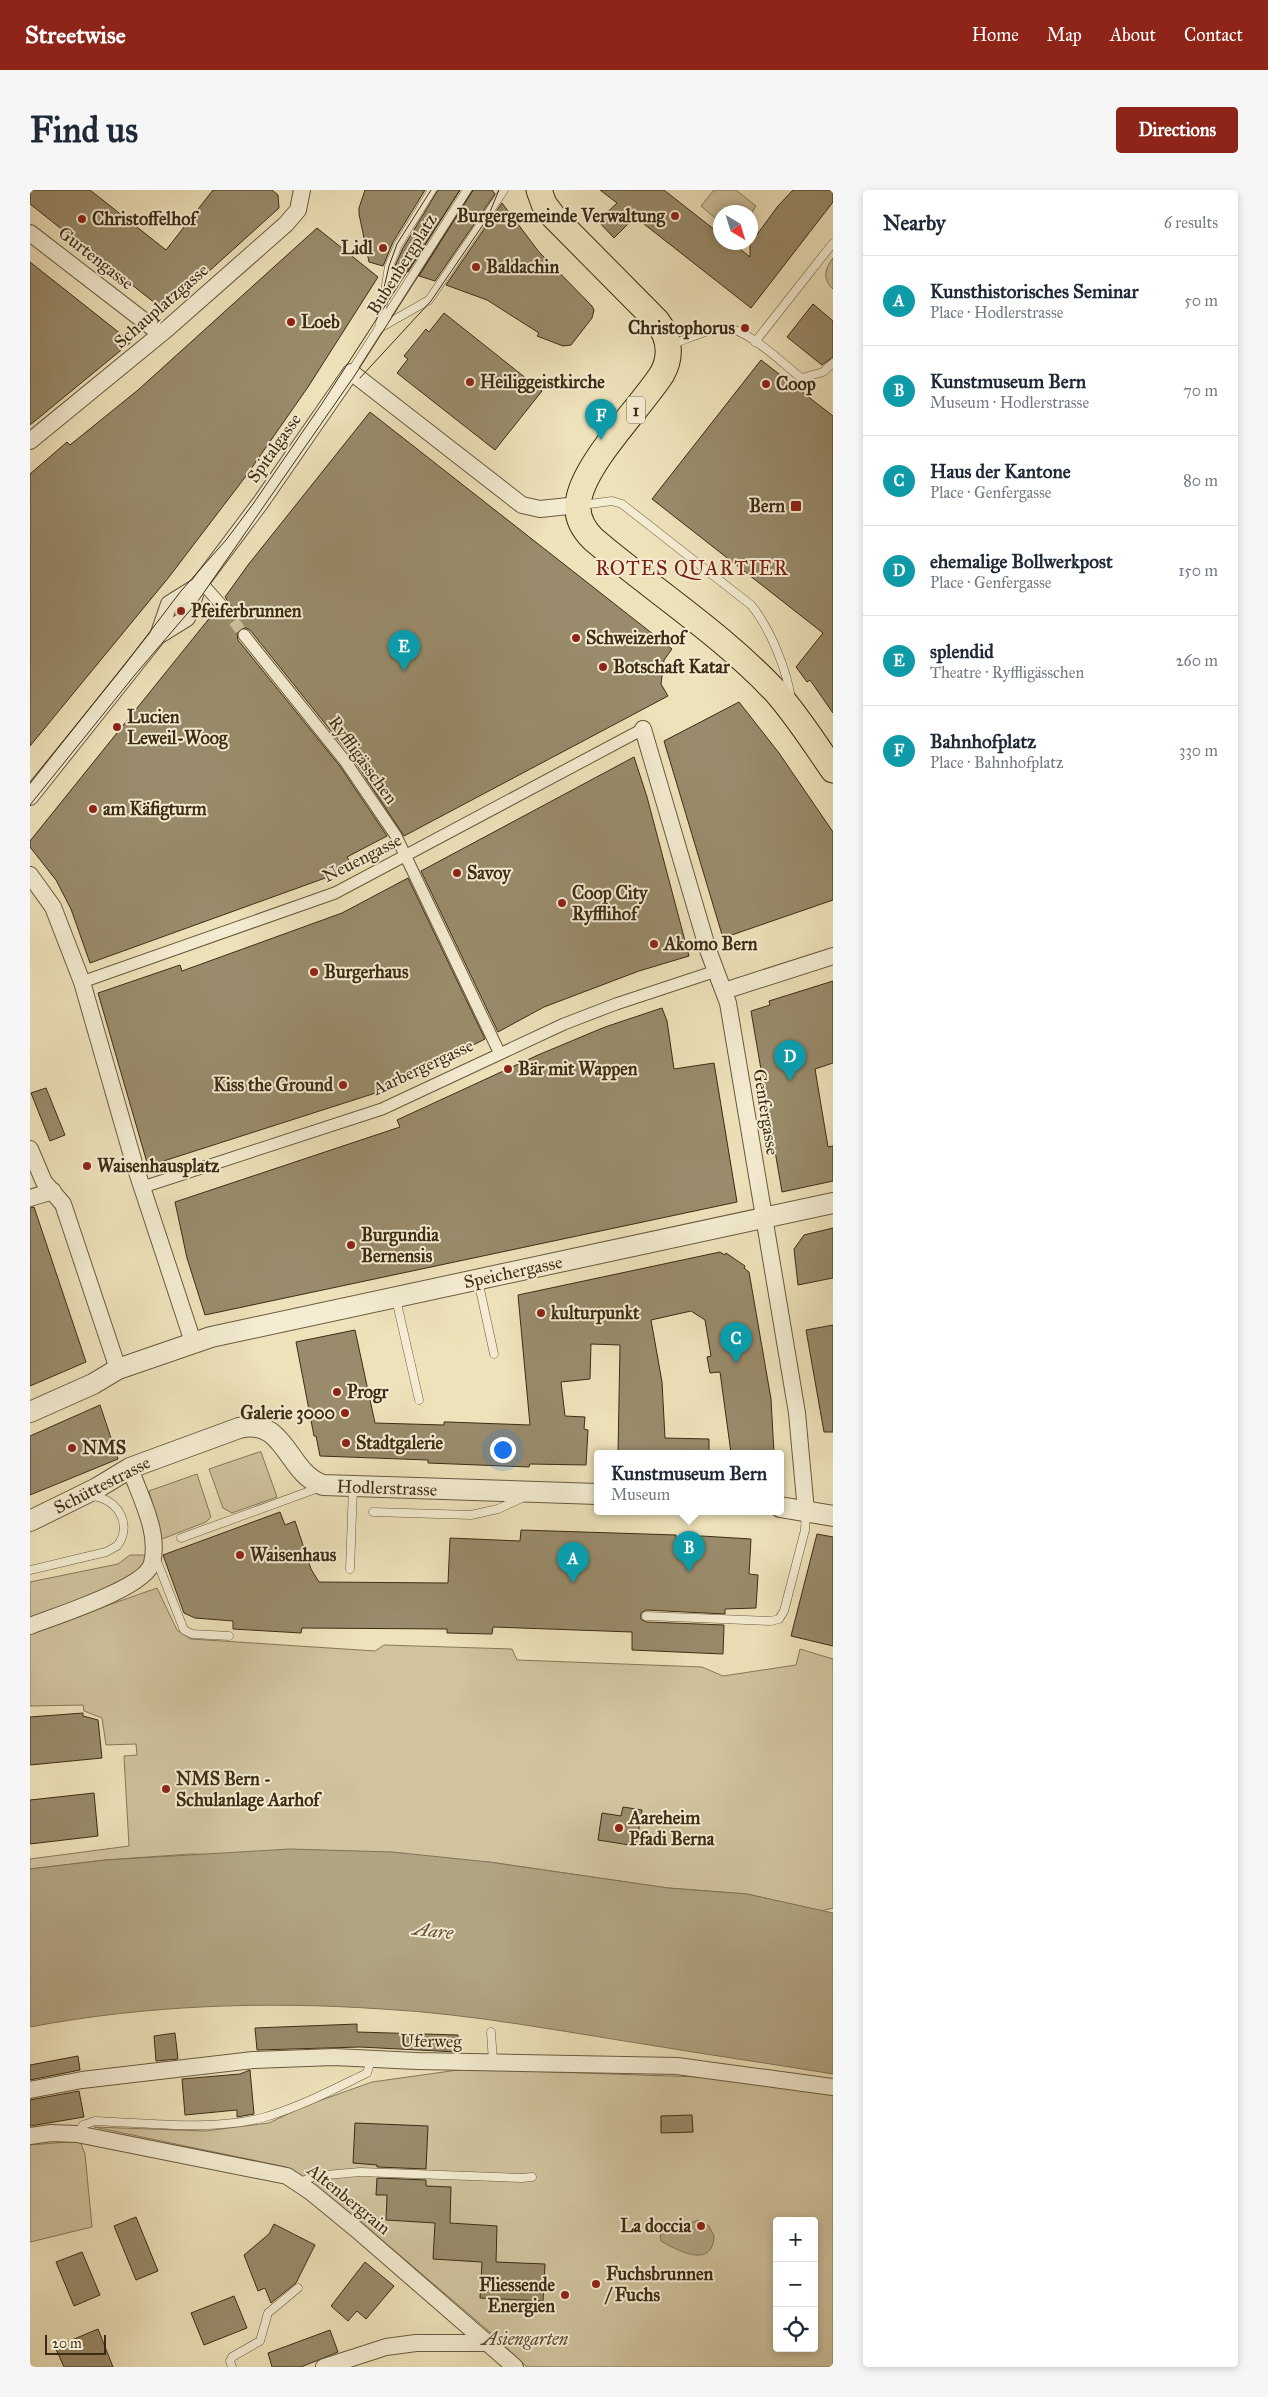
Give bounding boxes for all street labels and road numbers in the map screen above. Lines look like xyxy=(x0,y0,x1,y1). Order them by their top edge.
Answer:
street label: Bubenbergplatz xyxy=(362,209,443,319)
street label: Gurtengasse xyxy=(53,222,138,295)
street label: Schauplatzgasse xyxy=(109,259,213,354)
road number: 1 xyxy=(627,396,645,424)
street label: Spitalgasse xyxy=(242,409,307,488)
street label: Ryffligässchen xyxy=(323,712,403,809)
street label: Neuengasse xyxy=(319,829,406,888)
street label: Aarbergergasse xyxy=(368,1034,477,1101)
street label: Genfergasse xyxy=(747,1067,784,1157)
street label: Speichergasse xyxy=(462,1251,564,1294)
street label: Schüttestrasse xyxy=(50,1451,154,1519)
street label: Hodlerstrasse xyxy=(336,1475,438,1501)
street label: Uferweg xyxy=(400,2029,463,2054)
street label: Altenbergrain xyxy=(301,2158,395,2240)

